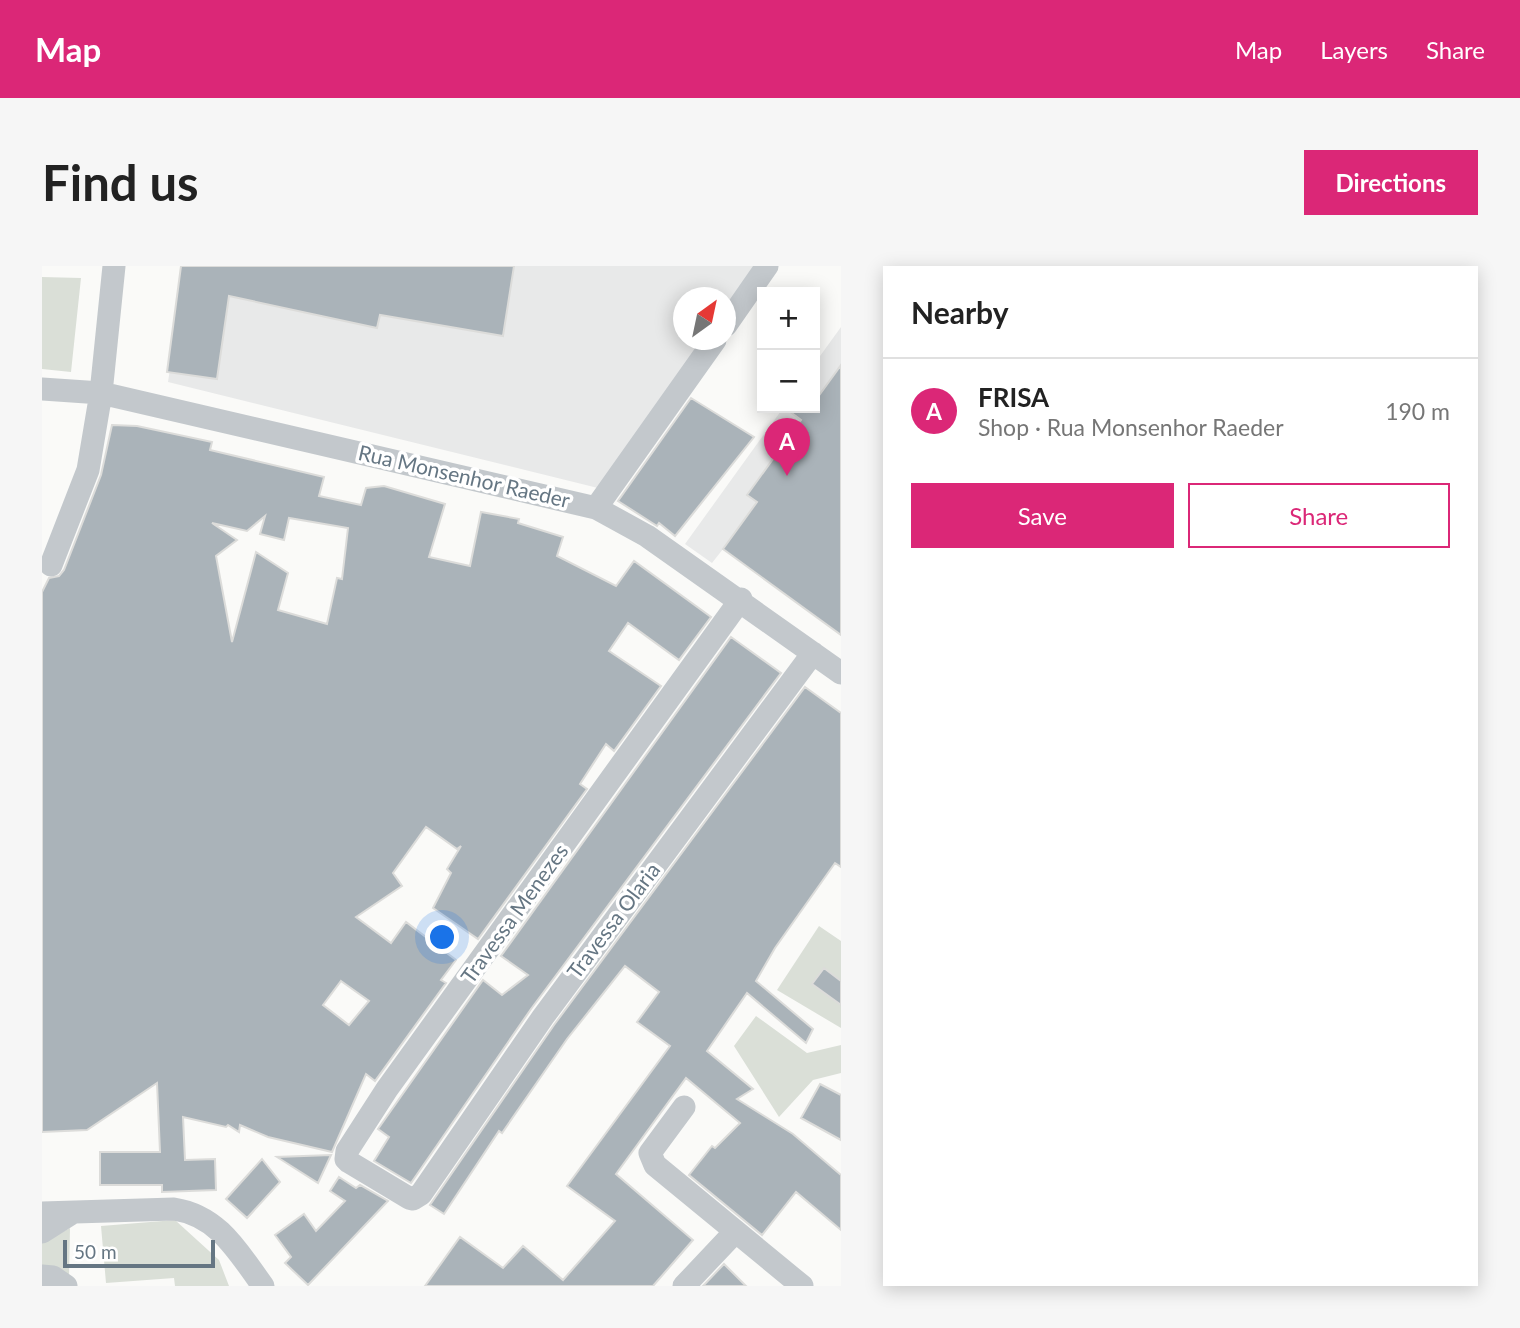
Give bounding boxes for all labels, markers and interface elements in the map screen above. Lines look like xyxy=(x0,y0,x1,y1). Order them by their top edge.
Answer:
text: Map xyxy=(35,29,101,69)
text: Map xyxy=(1235,35,1282,64)
text: Layers xyxy=(1320,35,1388,64)
text: Share xyxy=(1426,35,1485,64)
button: Directions xyxy=(1304,150,1478,215)
text: Find us xyxy=(42,153,199,211)
north arrow xyxy=(673,287,736,350)
map controls xyxy=(757,287,820,413)
button: + xyxy=(757,287,820,350)
text: Nearby xyxy=(911,294,1009,330)
button: − xyxy=(757,350,820,413)
text: FRISA xyxy=(978,381,1049,413)
text: A xyxy=(926,397,942,425)
text: 190 m xyxy=(1385,397,1450,425)
text: Shop · Rua Monsenhor Raeder xyxy=(978,413,1284,441)
pin: A xyxy=(764,418,810,476)
street label: Rua Monsenhor Raeder xyxy=(356,439,573,512)
button: Save xyxy=(911,483,1174,548)
button: Share xyxy=(1188,483,1450,548)
street label: Travessa Menezes xyxy=(455,839,573,988)
street label: Travessa Olaria xyxy=(561,857,664,983)
your location xyxy=(425,920,459,954)
scale bar xyxy=(63,1237,215,1269)
text: 50 m xyxy=(74,1240,117,1263)

